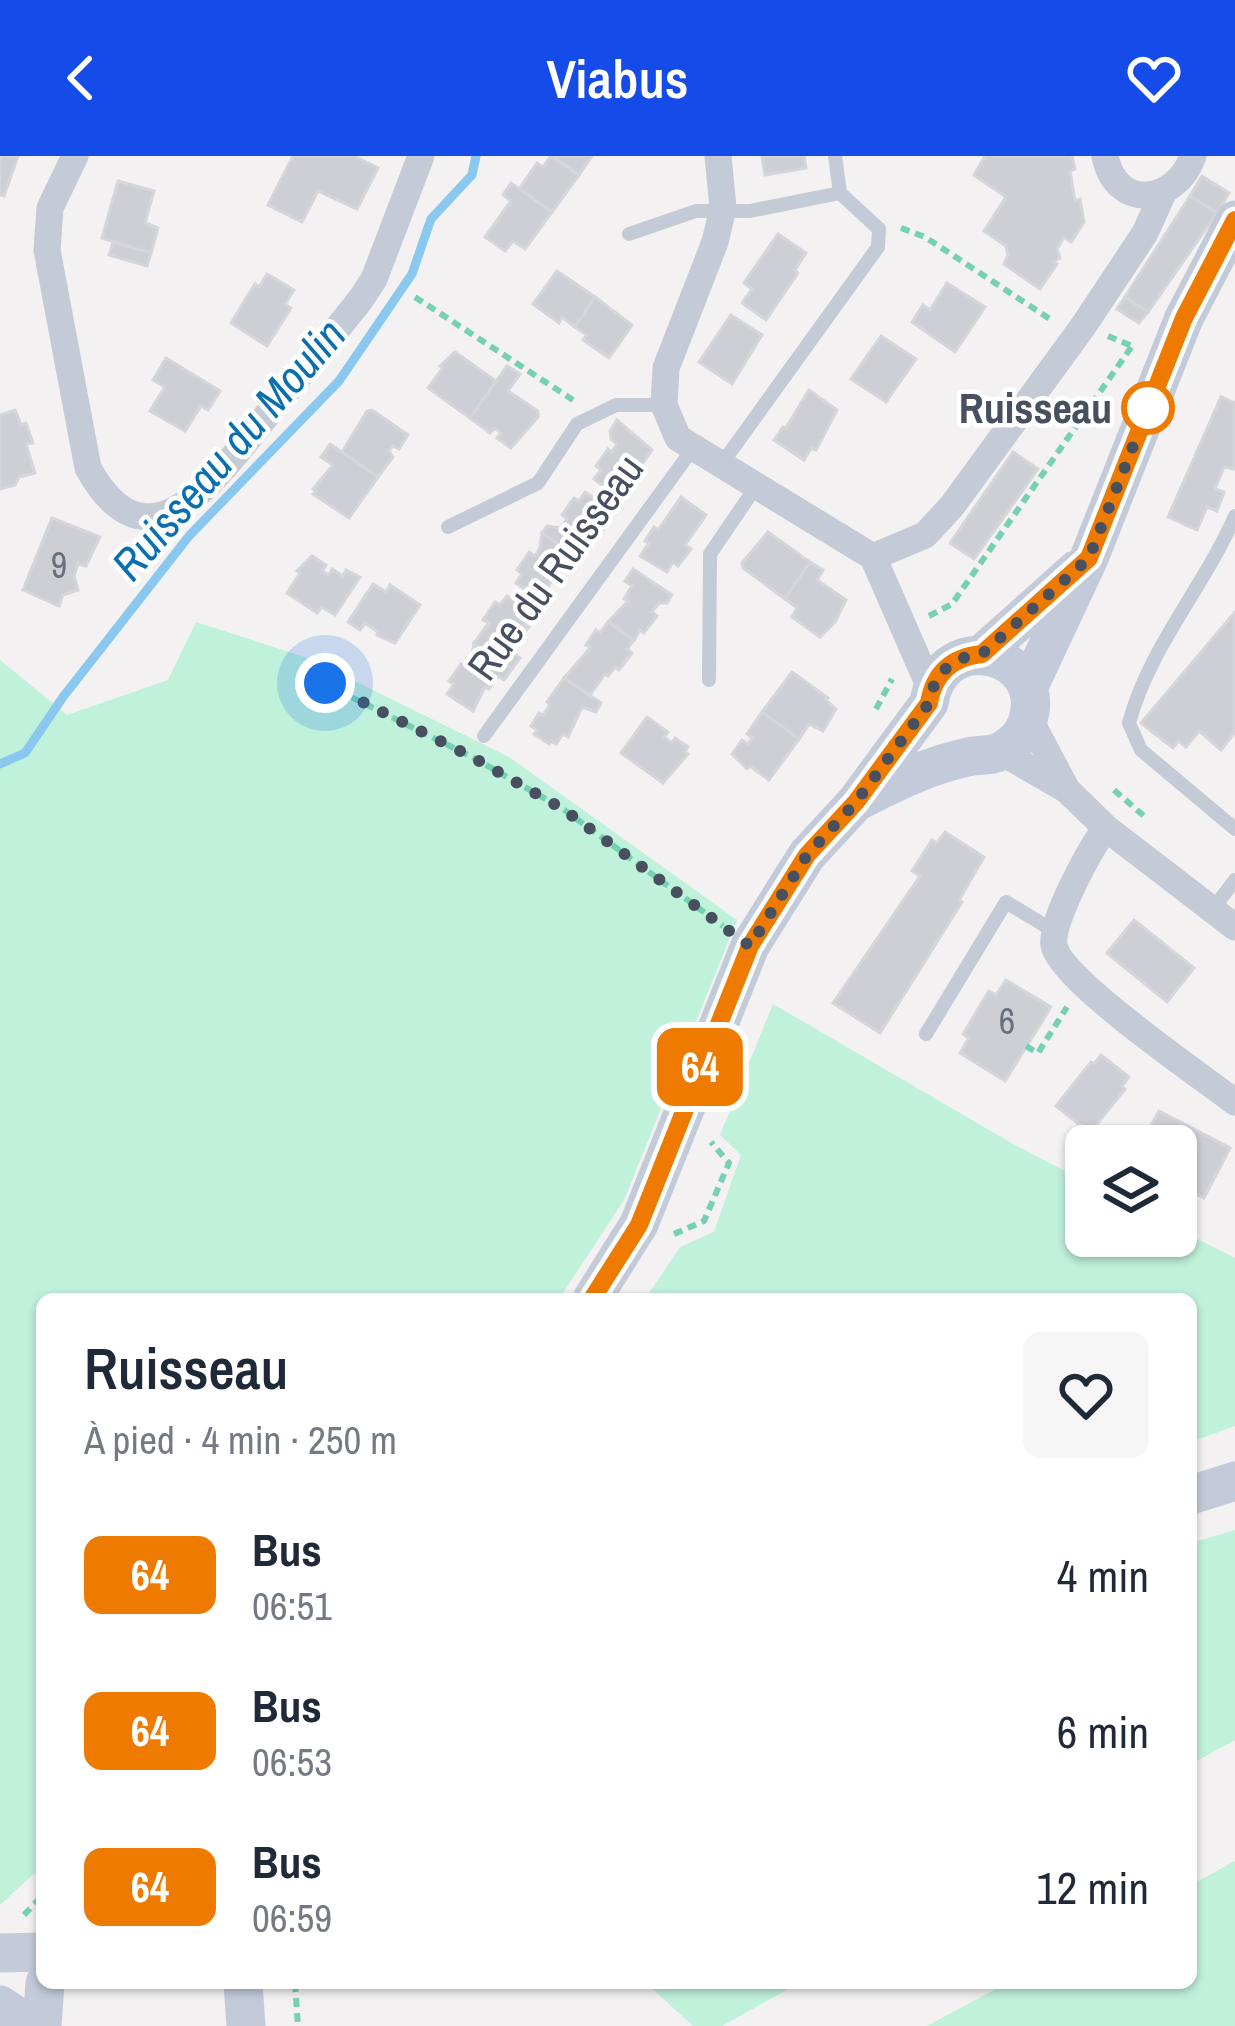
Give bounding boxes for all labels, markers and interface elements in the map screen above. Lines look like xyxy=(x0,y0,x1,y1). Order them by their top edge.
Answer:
text: Viabus xyxy=(547,42,688,115)
icon: back xyxy=(48,45,114,111)
icon: heart xyxy=(1121,45,1187,111)
water label: Ruisseau du Moulin xyxy=(97,305,359,593)
place label: Ruisseau xyxy=(959,380,1112,436)
marker: Ruisseau xyxy=(1123,383,1173,433)
street label: Rue du Ruisseau xyxy=(454,443,656,691)
house number: 9 xyxy=(51,541,67,589)
your location xyxy=(295,653,355,713)
house number: 6 xyxy=(999,997,1015,1045)
line badge: 64 xyxy=(646,1028,754,1106)
text: 64 xyxy=(681,1039,719,1095)
map controls xyxy=(1065,1125,1197,1257)
button: layers xyxy=(1065,1125,1197,1257)
text: Ruisseau xyxy=(84,1330,288,1407)
button: heart xyxy=(1023,1332,1149,1458)
text: À pied · 4 min · 250 m xyxy=(84,1414,397,1466)
text: Bus xyxy=(252,1519,322,1580)
text: 4 min xyxy=(1057,1545,1149,1606)
text: 64 xyxy=(131,1547,169,1603)
text: 06:51 xyxy=(252,1580,332,1632)
text: Bus xyxy=(252,1675,322,1736)
text: 6 min xyxy=(1057,1701,1149,1762)
text: 64 xyxy=(131,1703,169,1759)
text: 06:53 xyxy=(252,1736,332,1788)
text: Bus xyxy=(252,1831,322,1892)
text: 12 min xyxy=(1036,1857,1149,1918)
text: 64 xyxy=(131,1859,169,1915)
text: 06:59 xyxy=(252,1892,332,1944)

